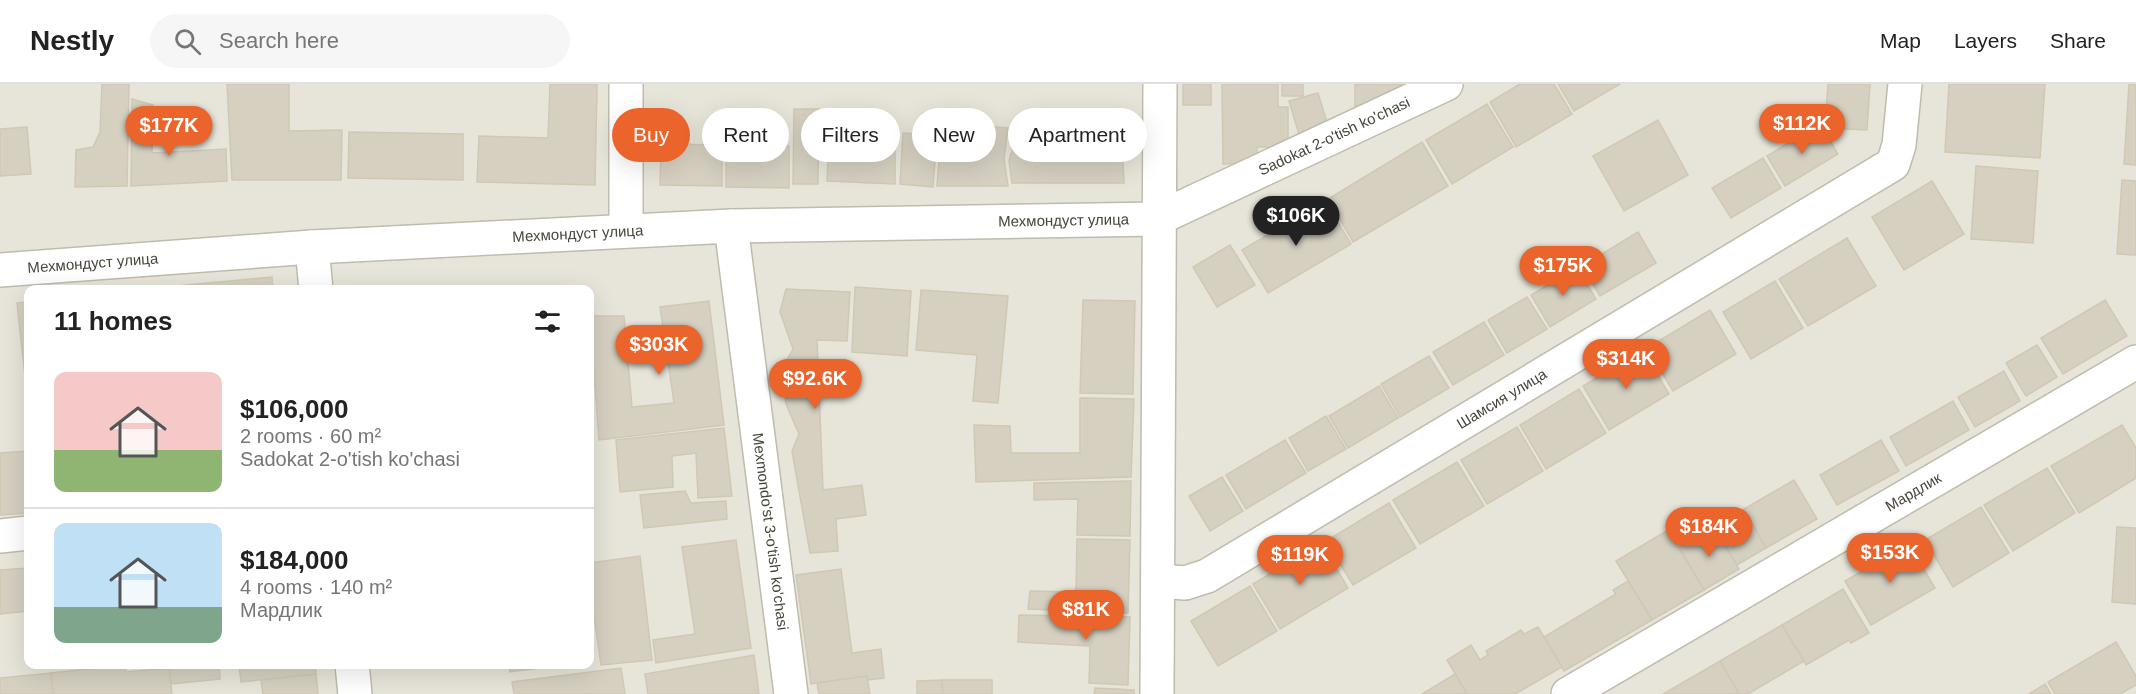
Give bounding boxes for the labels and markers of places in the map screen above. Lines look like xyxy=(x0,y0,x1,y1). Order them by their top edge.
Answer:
pin: $112K xyxy=(1760,104,1844,155)
pin: $177K xyxy=(127,106,211,157)
pin: $106K xyxy=(1254,196,1338,247)
pin: $175K xyxy=(1521,246,1605,297)
pin: $303K xyxy=(617,325,701,376)
pin: $314K xyxy=(1584,339,1668,390)
pin: $92.6K xyxy=(766,359,864,410)
pin: $184K xyxy=(1667,507,1751,558)
pin: $153K xyxy=(1848,533,1932,584)
pin: $119K xyxy=(1258,535,1342,586)
pin: $81K xyxy=(1050,590,1122,641)

